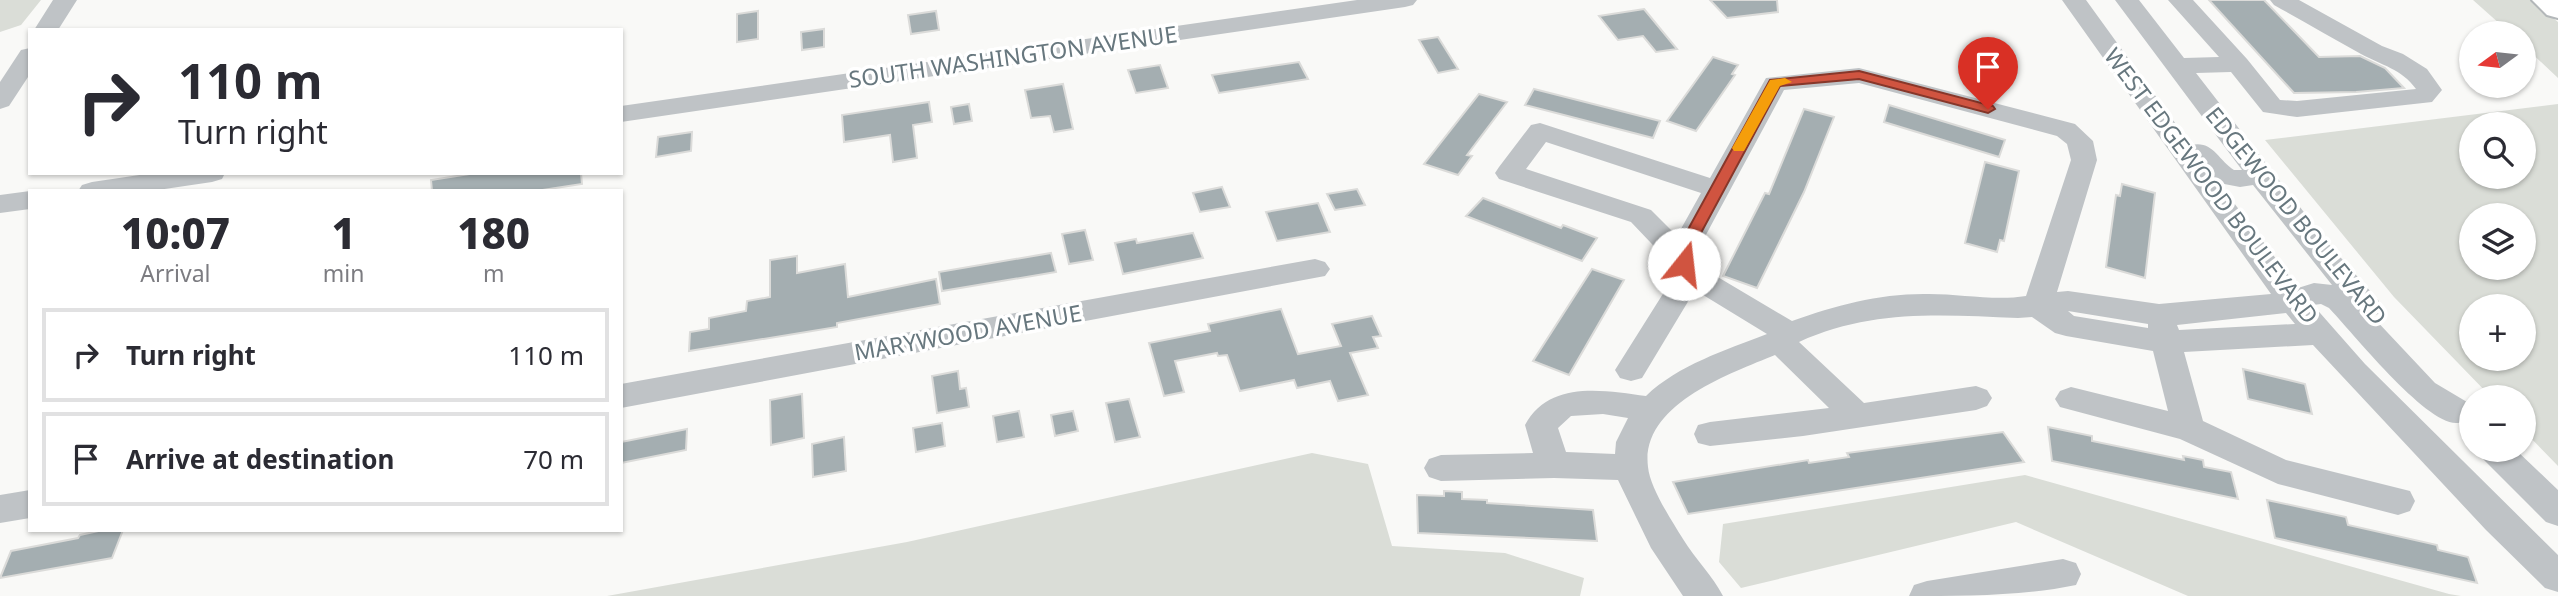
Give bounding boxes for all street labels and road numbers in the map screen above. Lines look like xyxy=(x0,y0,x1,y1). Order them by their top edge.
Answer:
street label: SOUTH WASHINGTON AVENUE xyxy=(847,17,1179,95)
street label: WEST EDGEWOOD BOULEVARD xyxy=(2098,43,2324,329)
street label: EDGEWOOD BOULEVARD xyxy=(2200,102,2392,330)
street label: MARYWOOD AVENUE xyxy=(852,296,1084,368)

